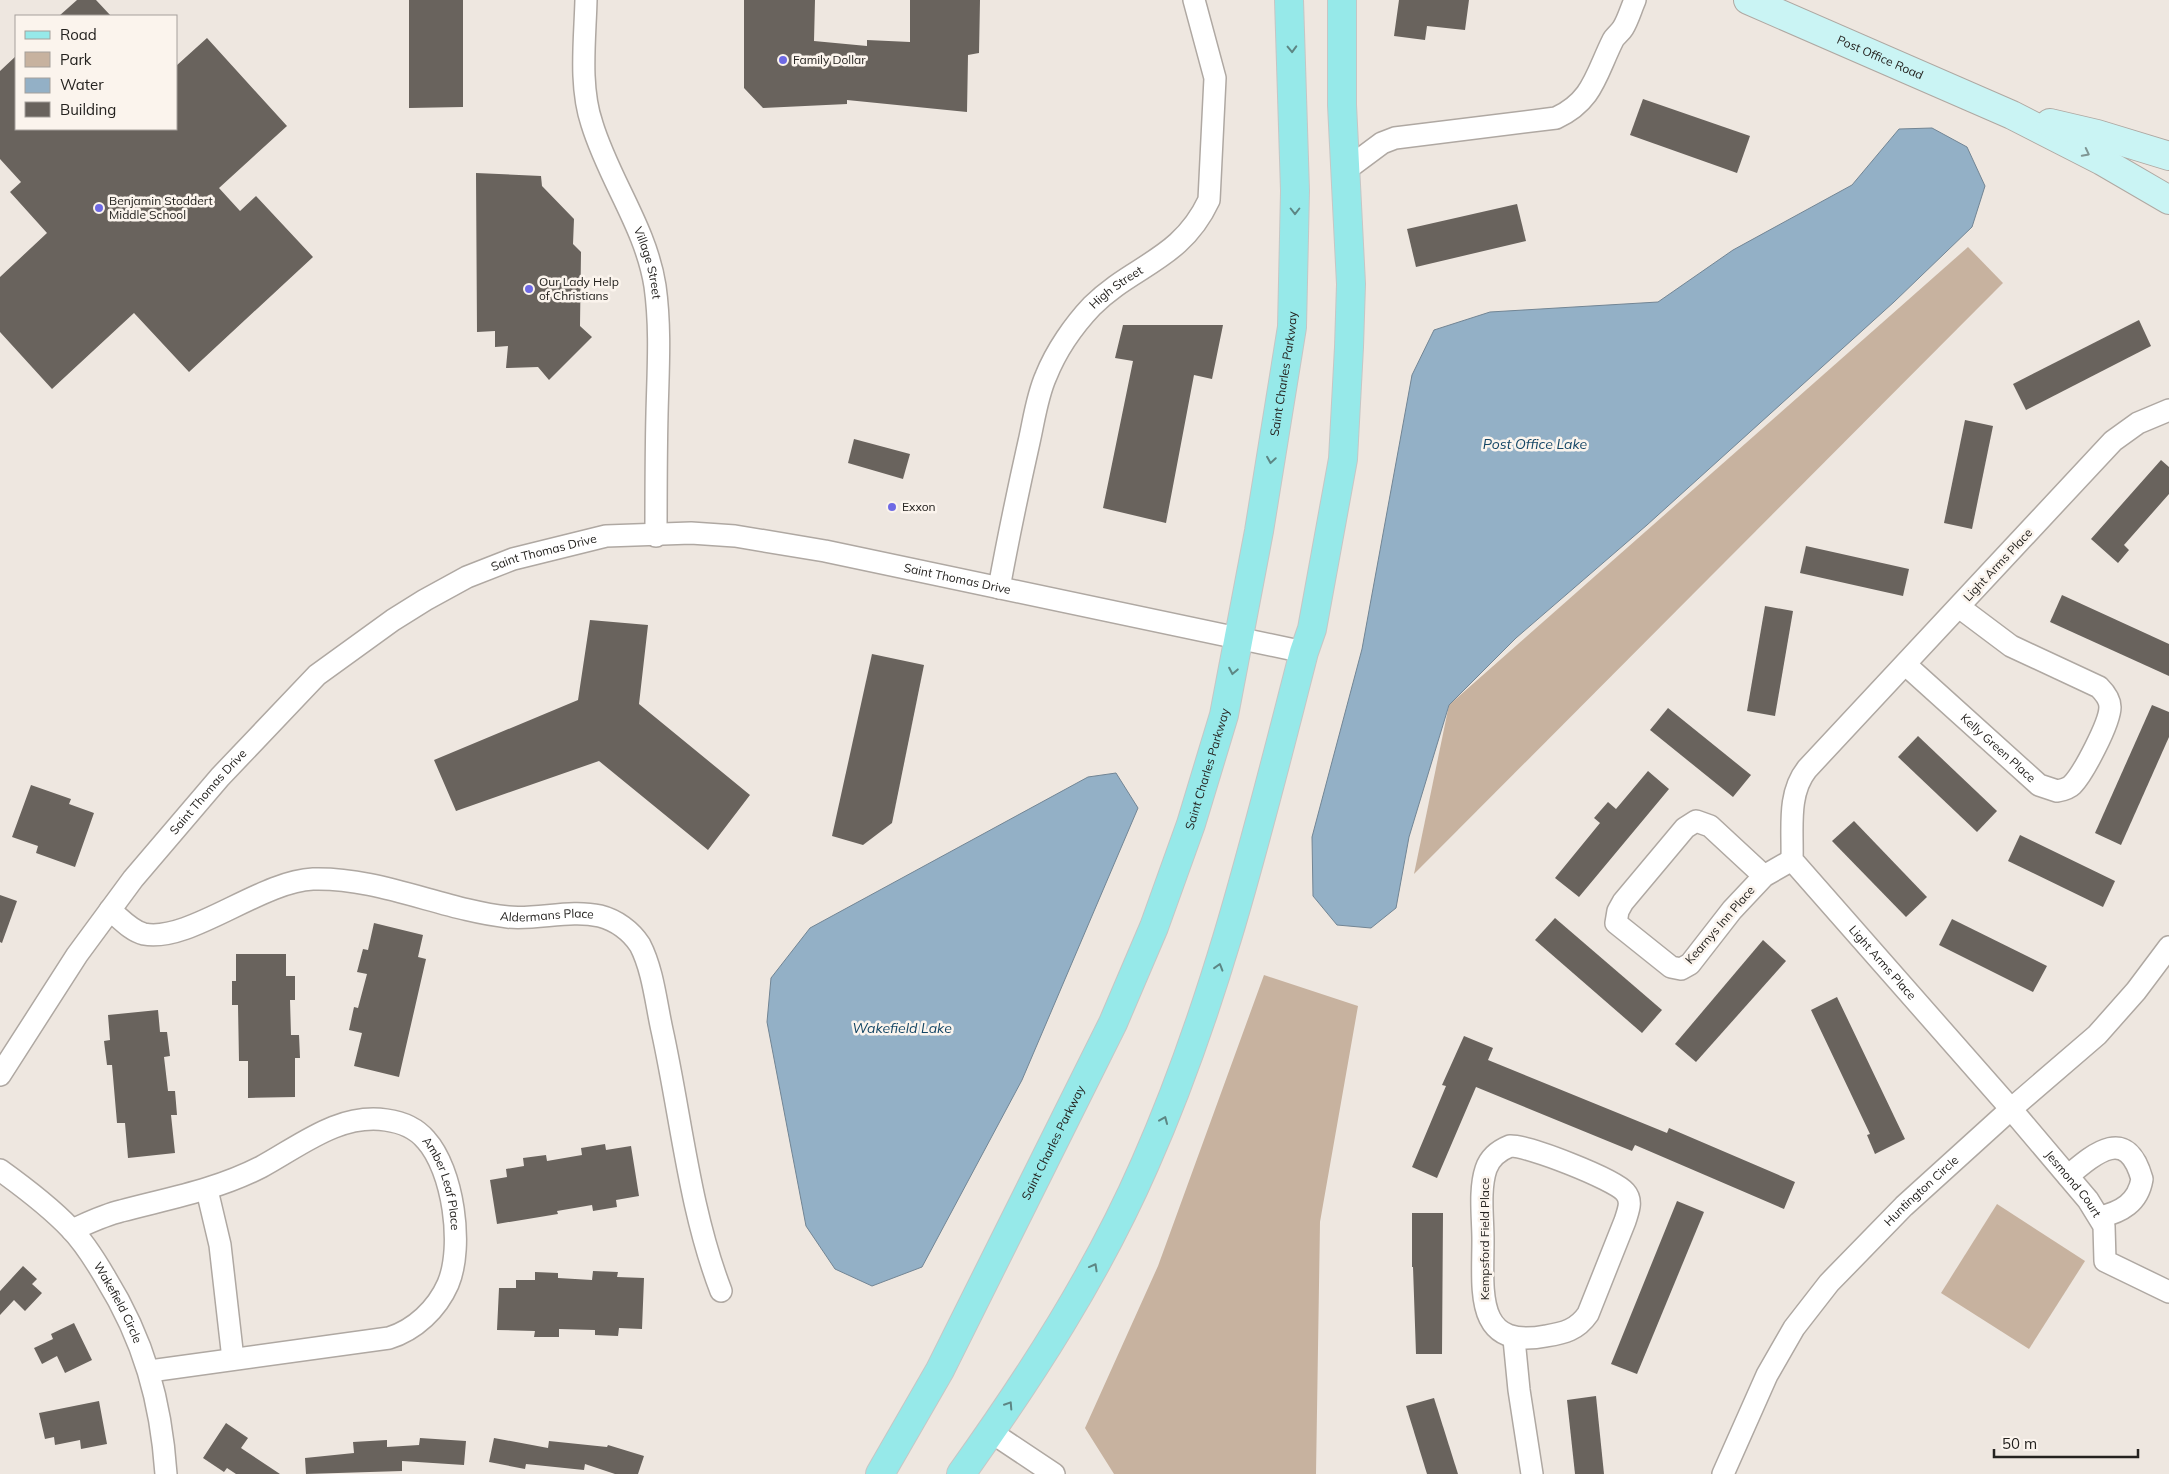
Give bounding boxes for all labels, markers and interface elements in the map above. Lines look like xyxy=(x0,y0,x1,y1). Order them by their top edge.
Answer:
legend xyxy=(15,15,178,130)
text: Road xyxy=(60,25,97,44)
street label: Post Office Road xyxy=(1835,32,1926,82)
one-way arrow xyxy=(1286,45,1297,53)
text: Park xyxy=(60,50,92,69)
place label: Family Dollar xyxy=(793,52,866,67)
marker: Family Dollar xyxy=(777,54,789,66)
text: Water xyxy=(60,75,104,94)
text: Building xyxy=(60,100,116,119)
one-way arrow xyxy=(2081,147,2090,157)
place label: Benjamin Stoddert Middle School xyxy=(109,193,213,222)
marker: Benjamin Stoddert Middle School xyxy=(93,202,105,214)
one-way arrow xyxy=(1289,207,1300,215)
street label: Village Street xyxy=(631,224,665,300)
street label: High Street xyxy=(1086,262,1145,312)
place label: Our Lady Help of Christians xyxy=(539,274,619,303)
marker: Our Lady Help of Christians xyxy=(523,283,535,295)
street label: Saint Charles Parkway xyxy=(1266,311,1299,437)
water label: Post Office Lake xyxy=(1483,435,1588,453)
one-way arrow xyxy=(1267,455,1277,464)
place label: Exxon xyxy=(902,499,936,514)
marker: Exxon xyxy=(886,501,898,513)
street label: Light Arms Place xyxy=(1960,525,2035,604)
street label: Saint Thomas Drive xyxy=(489,531,598,574)
street label: Saint Thomas Drive xyxy=(903,560,1012,597)
one-way arrow xyxy=(1228,667,1238,675)
street label: Saint Charles Parkway xyxy=(1182,706,1232,832)
street label: Kelly Green Place xyxy=(1958,710,2039,785)
street label: Saint Thomas Drive xyxy=(166,746,249,837)
street label: Kearnys Inn Place xyxy=(1682,883,1758,967)
street label: Aldermans Place xyxy=(499,906,595,925)
street label: Light Arms Place xyxy=(1846,922,1919,1003)
one-way arrow xyxy=(1214,964,1224,972)
water label: Wakefield Lake xyxy=(852,1019,952,1037)
street label: Saint Charles Parkway xyxy=(1018,1082,1088,1202)
one-way arrow xyxy=(1158,1116,1168,1125)
street label: Amber Leaf Place xyxy=(419,1133,463,1231)
street label: Jesmond Court xyxy=(2042,1147,2105,1220)
street label: Huntington Circle xyxy=(1881,1152,1961,1229)
street label: Kempsford Field Place xyxy=(1477,1178,1492,1300)
street label: Wakefield Circle xyxy=(91,1259,146,1345)
one-way arrow xyxy=(1088,1263,1098,1272)
one-way arrow xyxy=(1003,1401,1012,1411)
scale bar xyxy=(1994,1426,2138,1458)
text: 50 m xyxy=(2002,1434,2037,1453)

